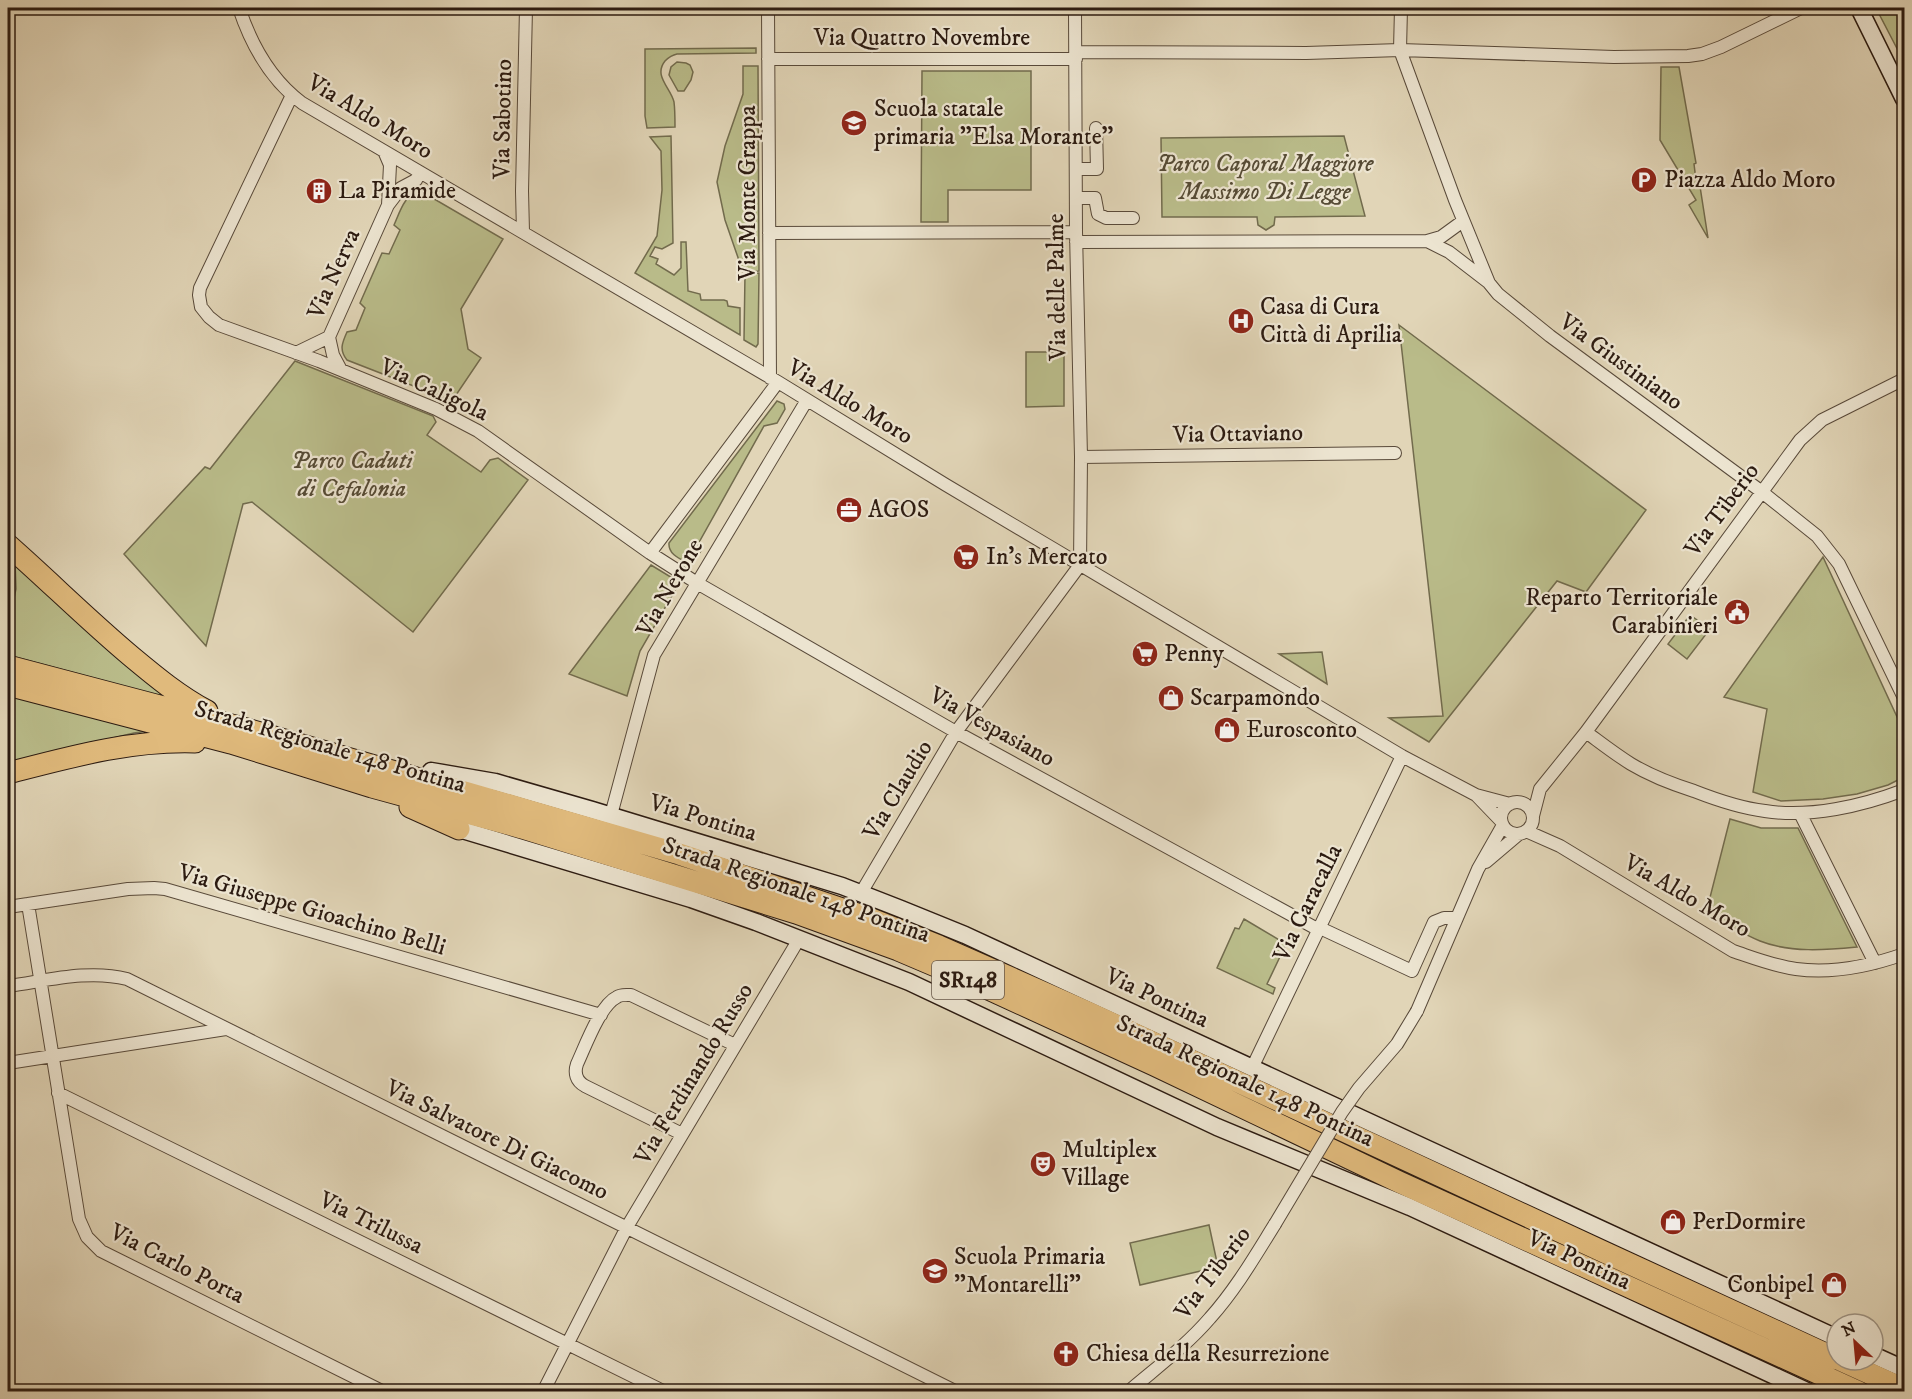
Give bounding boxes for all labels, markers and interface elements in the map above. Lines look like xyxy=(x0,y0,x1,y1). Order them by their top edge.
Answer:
street label: Via Quattro Novembre xyxy=(813,23,1030,53)
street label: Via Sabotino xyxy=(487,59,519,180)
street label: Via Aldo Moro xyxy=(301,67,438,166)
place label: Scuola statale primaria "Elsa Morante" xyxy=(873,94,1114,152)
street label: Via Monte Grappa xyxy=(733,105,763,282)
school or university icon: Scuola statale primaria "Elsa Morante" xyxy=(839,108,869,138)
park label: Parco Caporal Maggiore Massimo Di Legge xyxy=(1157,149,1374,207)
parking icon: Piazza Aldo Moro xyxy=(1629,165,1659,195)
place label: Piazza Aldo Moro xyxy=(1664,165,1836,195)
building icon: La Piramide xyxy=(304,176,334,206)
place label: La Piramide xyxy=(338,176,456,206)
street label: Via delle Palme xyxy=(1041,213,1073,362)
street label: Via Nerva xyxy=(300,223,367,325)
place label: Casa di Cura Città di Aprilia xyxy=(1260,292,1403,350)
hospital icon: Casa di Cura Città di Aprilia xyxy=(1226,306,1256,336)
street label: Via Giustiniano xyxy=(1552,306,1689,417)
street label: Via Caligola xyxy=(374,351,494,429)
street label: Via Aldo Moro xyxy=(781,352,918,451)
street label: Via Ottaviano xyxy=(1172,418,1303,450)
park label: Parco Caduti di Cefalonia xyxy=(291,446,414,504)
street label: Via Tiberio xyxy=(1677,457,1766,564)
office icon: AGOS xyxy=(834,495,864,525)
place label: AGOS xyxy=(868,495,929,525)
street label: Via Nerone xyxy=(629,533,710,643)
supermarket icon: In's Mercato xyxy=(951,542,981,572)
place label: In's Mercato xyxy=(986,542,1108,572)
place label: Reparto Territoriale Carabinieri xyxy=(1525,583,1718,641)
public building icon: Reparto Territoriale Carabinieri xyxy=(1722,597,1752,627)
supermarket icon: Penny xyxy=(1130,639,1160,669)
place label: Penny xyxy=(1164,639,1224,669)
street label: Via Vespasiano xyxy=(923,680,1060,774)
shop icon: Scarpamondo xyxy=(1156,683,1186,713)
place label: Scarpamondo xyxy=(1190,683,1320,713)
street label: Strada Regionale 148 Pontina xyxy=(191,694,470,800)
shop icon: Eurosconto xyxy=(1212,715,1242,745)
place label: Eurosconto xyxy=(1246,715,1357,745)
street label: Via Claudio xyxy=(856,735,940,846)
street label: Via Pontina xyxy=(645,787,761,849)
street label: Strada Regionale 148 Pontina xyxy=(658,830,934,950)
street label: Via Caracalla xyxy=(1266,839,1350,968)
street label: Via Aldo Moro xyxy=(1617,847,1756,944)
street label: Via Giuseppe Gioachino Belli xyxy=(174,857,449,963)
road number: SR148 xyxy=(932,961,1004,999)
street label: Via Pontina xyxy=(1100,961,1214,1035)
street label: Via Ferdinando Russo xyxy=(627,978,760,1171)
street label: Strada Regionale 148 Pontina xyxy=(1111,1008,1379,1154)
street label: Via Salvatore Di Giacomo xyxy=(380,1073,613,1207)
place label: Multiplex Village xyxy=(1061,1135,1157,1193)
theatre icon: Multiplex Village xyxy=(1028,1149,1058,1179)
street label: Via Trilussa xyxy=(313,1184,429,1261)
shop icon: PerDormire xyxy=(1658,1207,1688,1237)
place label: PerDormire xyxy=(1692,1207,1806,1237)
street label: Via Carlo Porta xyxy=(104,1217,250,1311)
street label: Via Tiberio xyxy=(1168,1221,1258,1326)
street label: Via Pontina xyxy=(1522,1223,1636,1297)
place label: Scuola Primaria "Montarelli" xyxy=(954,1242,1106,1300)
school or university icon: Scuola Primaria "Montarelli" xyxy=(920,1256,950,1286)
place label: Conbipel xyxy=(1727,1270,1815,1300)
shop icon: Conbipel xyxy=(1819,1270,1849,1300)
north arrow xyxy=(1825,1312,1885,1372)
text: N xyxy=(1839,1318,1859,1341)
church icon: Chiesa della Resurrezione xyxy=(1051,1339,1081,1369)
place label: Chiesa della Resurrezione xyxy=(1086,1339,1330,1369)

